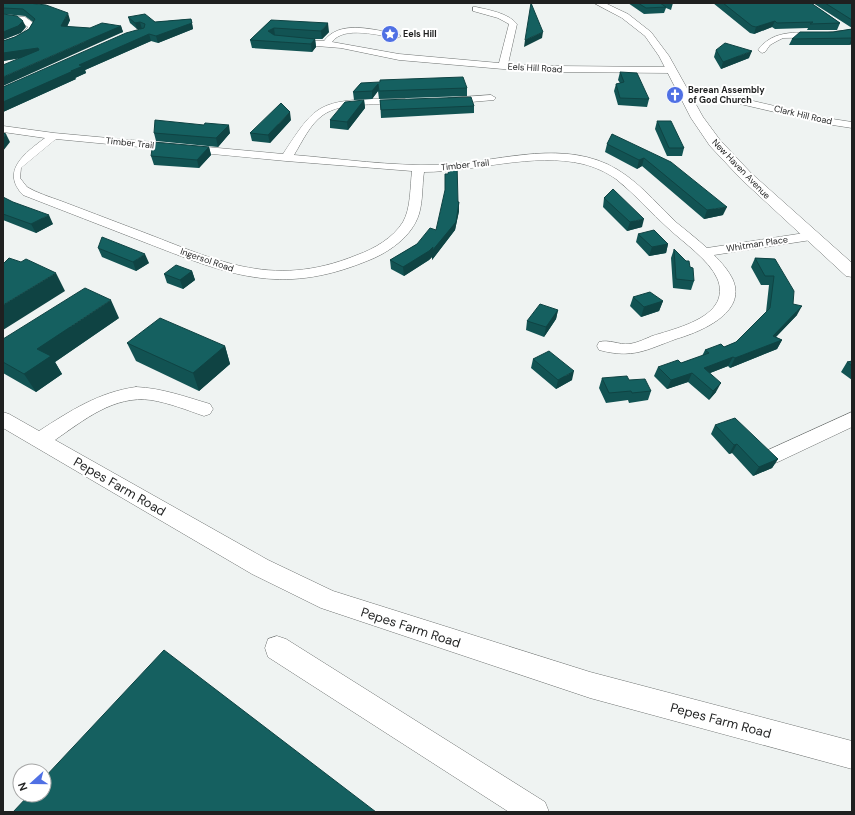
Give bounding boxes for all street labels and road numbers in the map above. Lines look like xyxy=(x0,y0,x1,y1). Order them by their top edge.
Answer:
street label: Eels Hill Road xyxy=(507,61,563,75)
street label: Clark Hill Road xyxy=(773,102,834,128)
street label: Timber Trail xyxy=(105,134,155,152)
street label: New Haven Avenue xyxy=(709,136,773,202)
street label: Timber Trail xyxy=(440,156,490,174)
street label: Whitman Place xyxy=(725,233,789,255)
street label: Ingersol Road xyxy=(179,245,236,275)
street label: Pepes Farm Road xyxy=(71,453,169,520)
street label: Pepes Farm Road xyxy=(359,603,463,652)
street label: Pepes Farm Road xyxy=(669,699,773,742)

